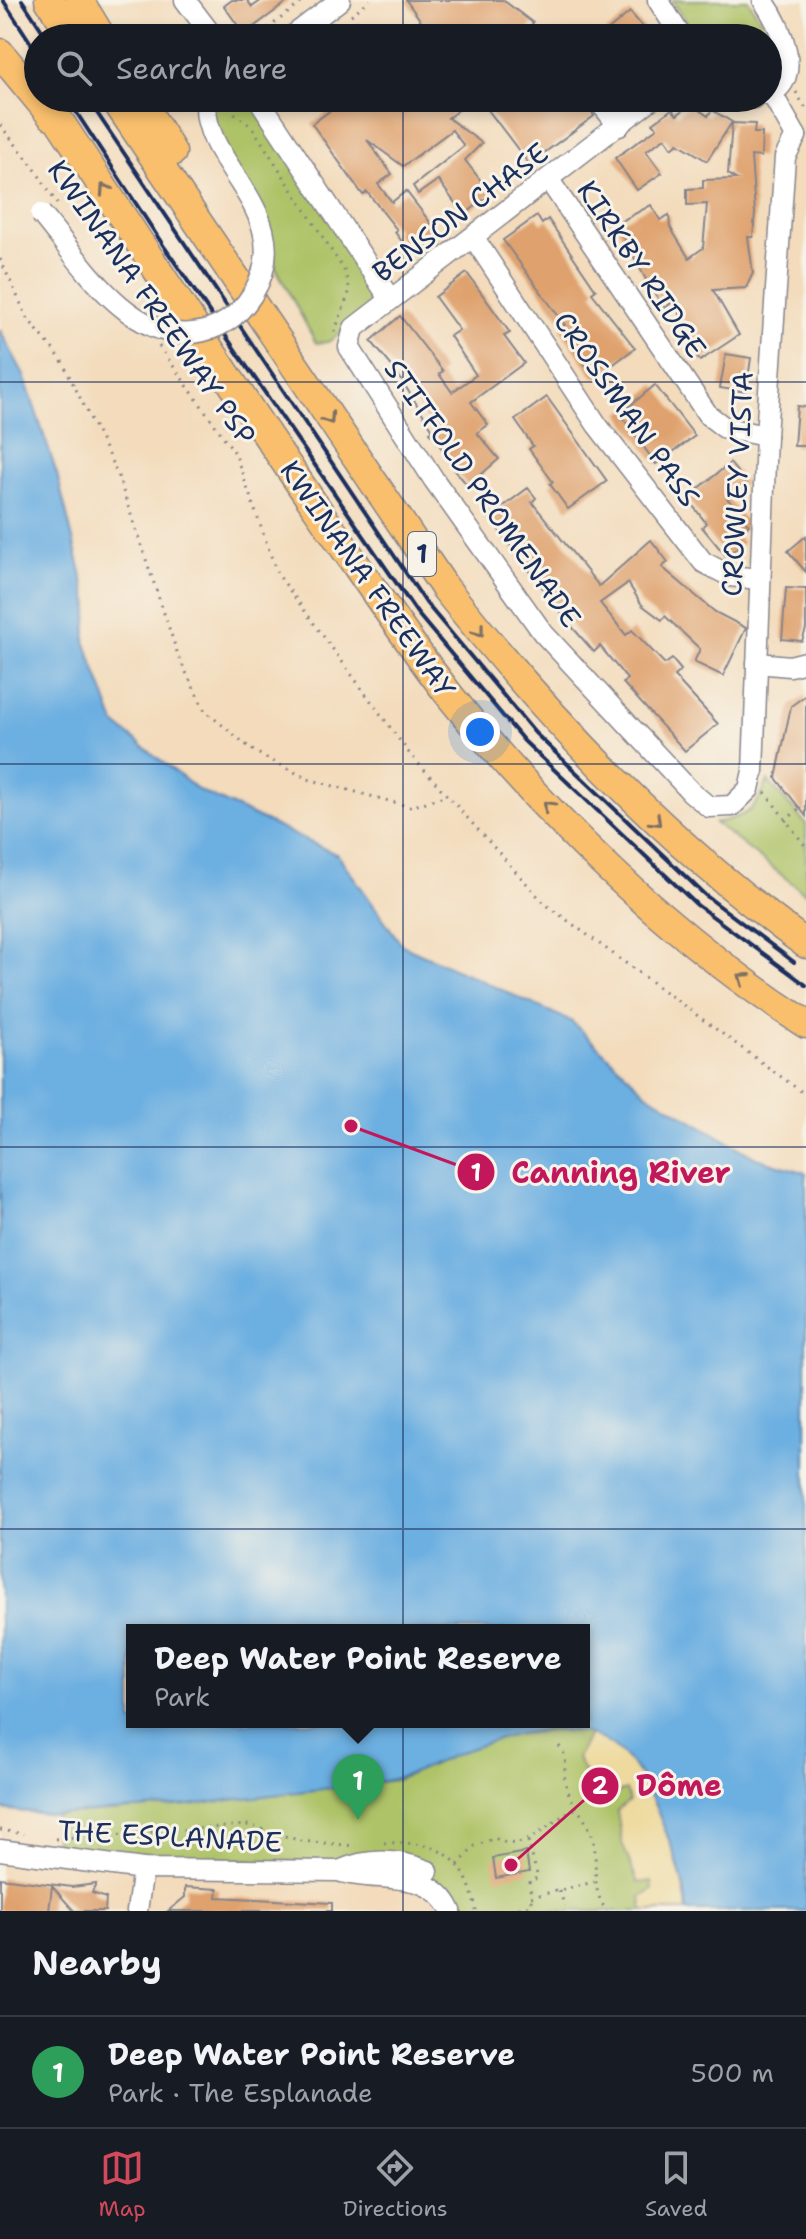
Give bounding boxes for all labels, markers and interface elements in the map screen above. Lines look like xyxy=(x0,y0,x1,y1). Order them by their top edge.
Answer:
search box xyxy=(24,24,782,112)
icon: search xyxy=(52,46,96,90)
text: Search here xyxy=(116,48,287,89)
street label: BENSON CHASE xyxy=(364,133,556,291)
street label: KWINANA FREEWAY PSP xyxy=(39,152,265,452)
street label: KIRKBY RIDGE xyxy=(569,173,715,365)
one-way arrow xyxy=(100,184,115,198)
street label: CROSSMAN PASS xyxy=(545,304,709,514)
street label: STITFOLD PROMENADE xyxy=(376,351,590,635)
street label: CROWLEY VISTA xyxy=(712,371,762,597)
one-way arrow xyxy=(319,410,334,424)
street label: KWINANA FREEWAY xyxy=(272,453,465,706)
road number: 1 xyxy=(408,532,436,576)
one-way arrow xyxy=(469,622,484,636)
your location xyxy=(460,712,500,752)
one-way arrow xyxy=(543,801,557,815)
one-way arrow xyxy=(647,811,661,826)
one-way arrow xyxy=(737,973,752,987)
callout: Canning River xyxy=(456,1145,747,1199)
text: Canning River xyxy=(511,1152,731,1193)
text: 1 xyxy=(471,1157,481,1189)
popup xyxy=(126,1624,590,1728)
text: Deep Water Point Reserve xyxy=(154,1638,562,1679)
text: Park xyxy=(154,1679,210,1714)
pin: 1 xyxy=(332,1754,384,1820)
callout: Dôme xyxy=(580,1759,738,1813)
text: Dôme xyxy=(636,1765,722,1806)
text: 2 xyxy=(592,1770,609,1802)
street label: THE ESPLANADE xyxy=(57,1811,283,1861)
text: Nearby xyxy=(32,1940,162,1986)
text: Deep Water Point Reserve xyxy=(108,2034,515,2075)
text: 1 xyxy=(52,2055,64,2090)
text: 500 m xyxy=(691,2055,774,2090)
text: Park · The Esplanade xyxy=(108,2075,373,2110)
tab: Map xyxy=(99,2146,146,2223)
tab: Directions xyxy=(343,2146,448,2223)
tab: Saved xyxy=(645,2146,707,2223)

